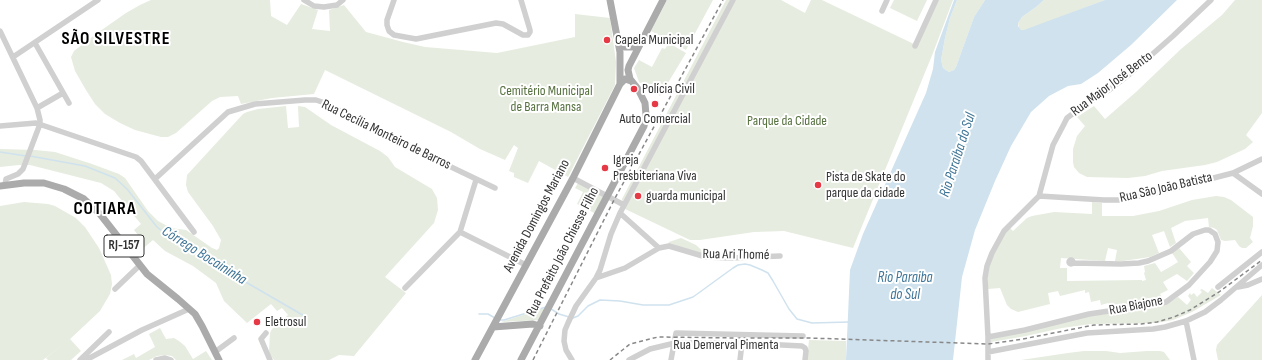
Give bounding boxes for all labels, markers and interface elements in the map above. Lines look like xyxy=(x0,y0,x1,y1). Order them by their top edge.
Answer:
district label: SÃO SILVESTRE xyxy=(62,28,170,50)
place label: Capela Municipal xyxy=(615,32,693,48)
marker: Capela Municipal xyxy=(602,35,612,45)
street label: Rua Major José Bento xyxy=(1068,48,1156,120)
place label: Polícia Civil xyxy=(642,81,695,97)
park label: Cemitério Municipal de Barra Mansa xyxy=(499,83,593,116)
marker: Polícia Civil xyxy=(629,84,639,94)
street label: Rua Cecília Monteiro de Barros xyxy=(319,96,453,174)
marker: Auto Comercial xyxy=(650,99,660,109)
place label: Auto Comercial xyxy=(619,111,691,127)
water label: Rio Paraíba do Sul xyxy=(936,111,980,199)
park label: Parque da Cidade xyxy=(747,113,827,129)
place label: Igreja Presbiteriana Viva xyxy=(613,152,697,184)
street label: Avenida Domingos Mariano xyxy=(500,157,574,275)
marker: Igreja Presbiteriana Viva xyxy=(600,163,610,173)
place label: Pista de Skate do parque da cidade xyxy=(826,169,905,202)
street label: Rua São João Batista xyxy=(1118,169,1214,207)
marker: Pista de Skate do parque da cidade xyxy=(813,180,823,190)
street label: Rua Prefeito João Chiesse Filho xyxy=(523,185,603,319)
place label: guarda municipal xyxy=(646,188,725,204)
marker: guarda municipal xyxy=(633,191,643,201)
district label: COTIARA xyxy=(73,198,137,220)
water label: Córrego Bocaininha xyxy=(158,223,250,289)
road number: RJ-157 xyxy=(104,235,144,257)
street label: Rua Ari Thomé xyxy=(702,246,770,264)
water label: Rio Paraiba do Sul xyxy=(877,269,933,304)
street label: Rua Biajone xyxy=(1108,293,1164,319)
place label: Eletrosul xyxy=(265,314,306,330)
marker: Eletrosul xyxy=(252,317,262,327)
street label: Rua Demerval Pimenta xyxy=(673,337,779,353)

